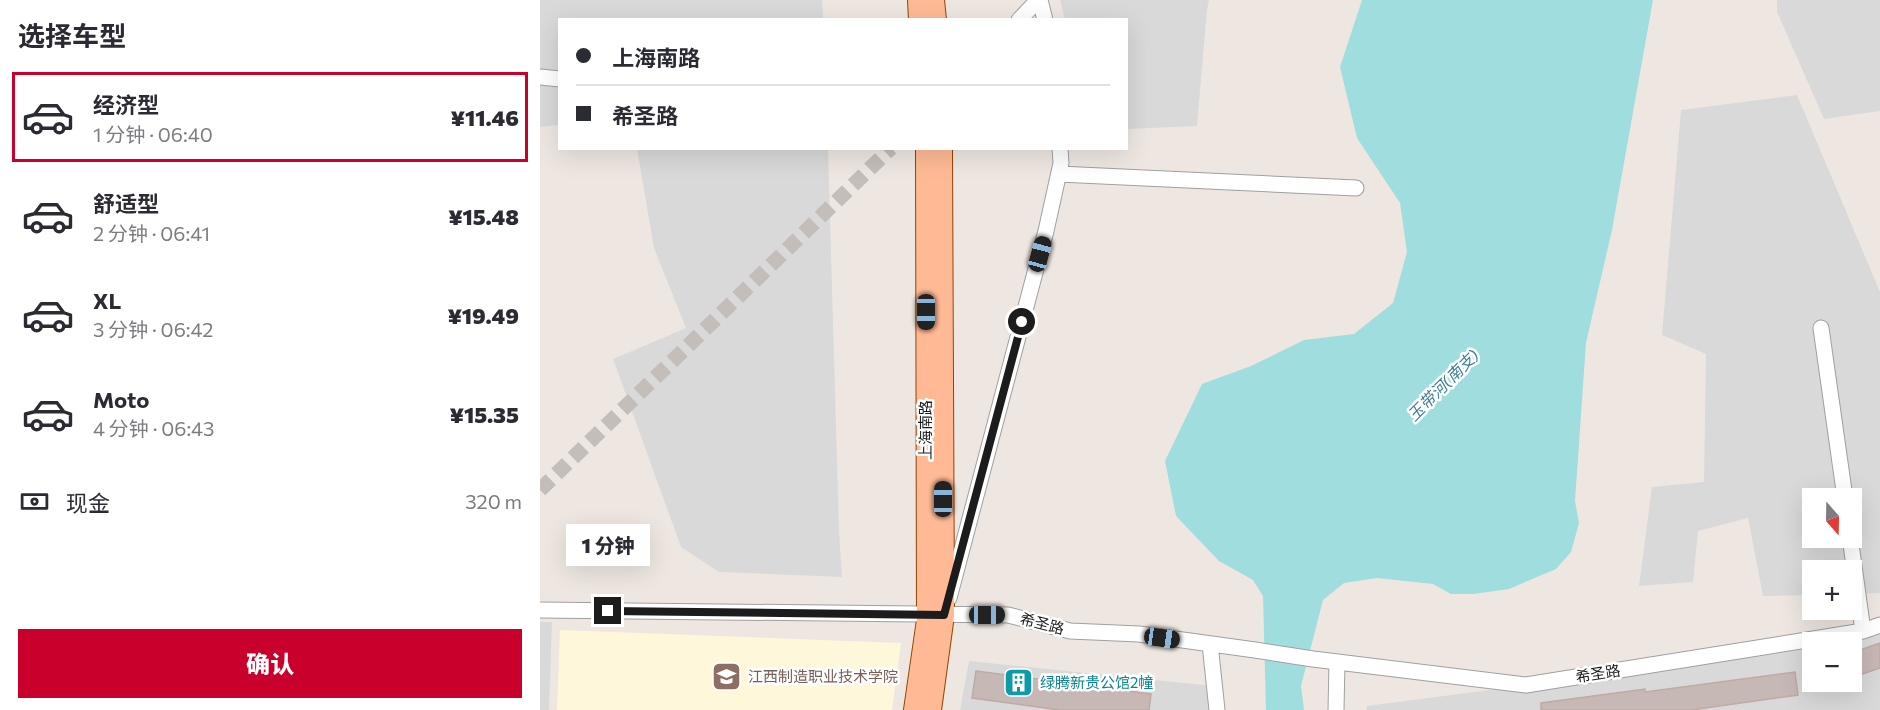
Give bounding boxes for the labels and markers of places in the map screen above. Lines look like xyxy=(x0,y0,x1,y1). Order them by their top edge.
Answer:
school or university icon: 江西制造职业技术学院 xyxy=(711,661,743,693)
place label: 江西制造职业技术学院 xyxy=(748,667,898,685)
building icon: 绿腾新贵公馆2幢 xyxy=(1003,667,1035,699)
place label: 绿腾新贵公馆2幢 xyxy=(1040,673,1153,691)

